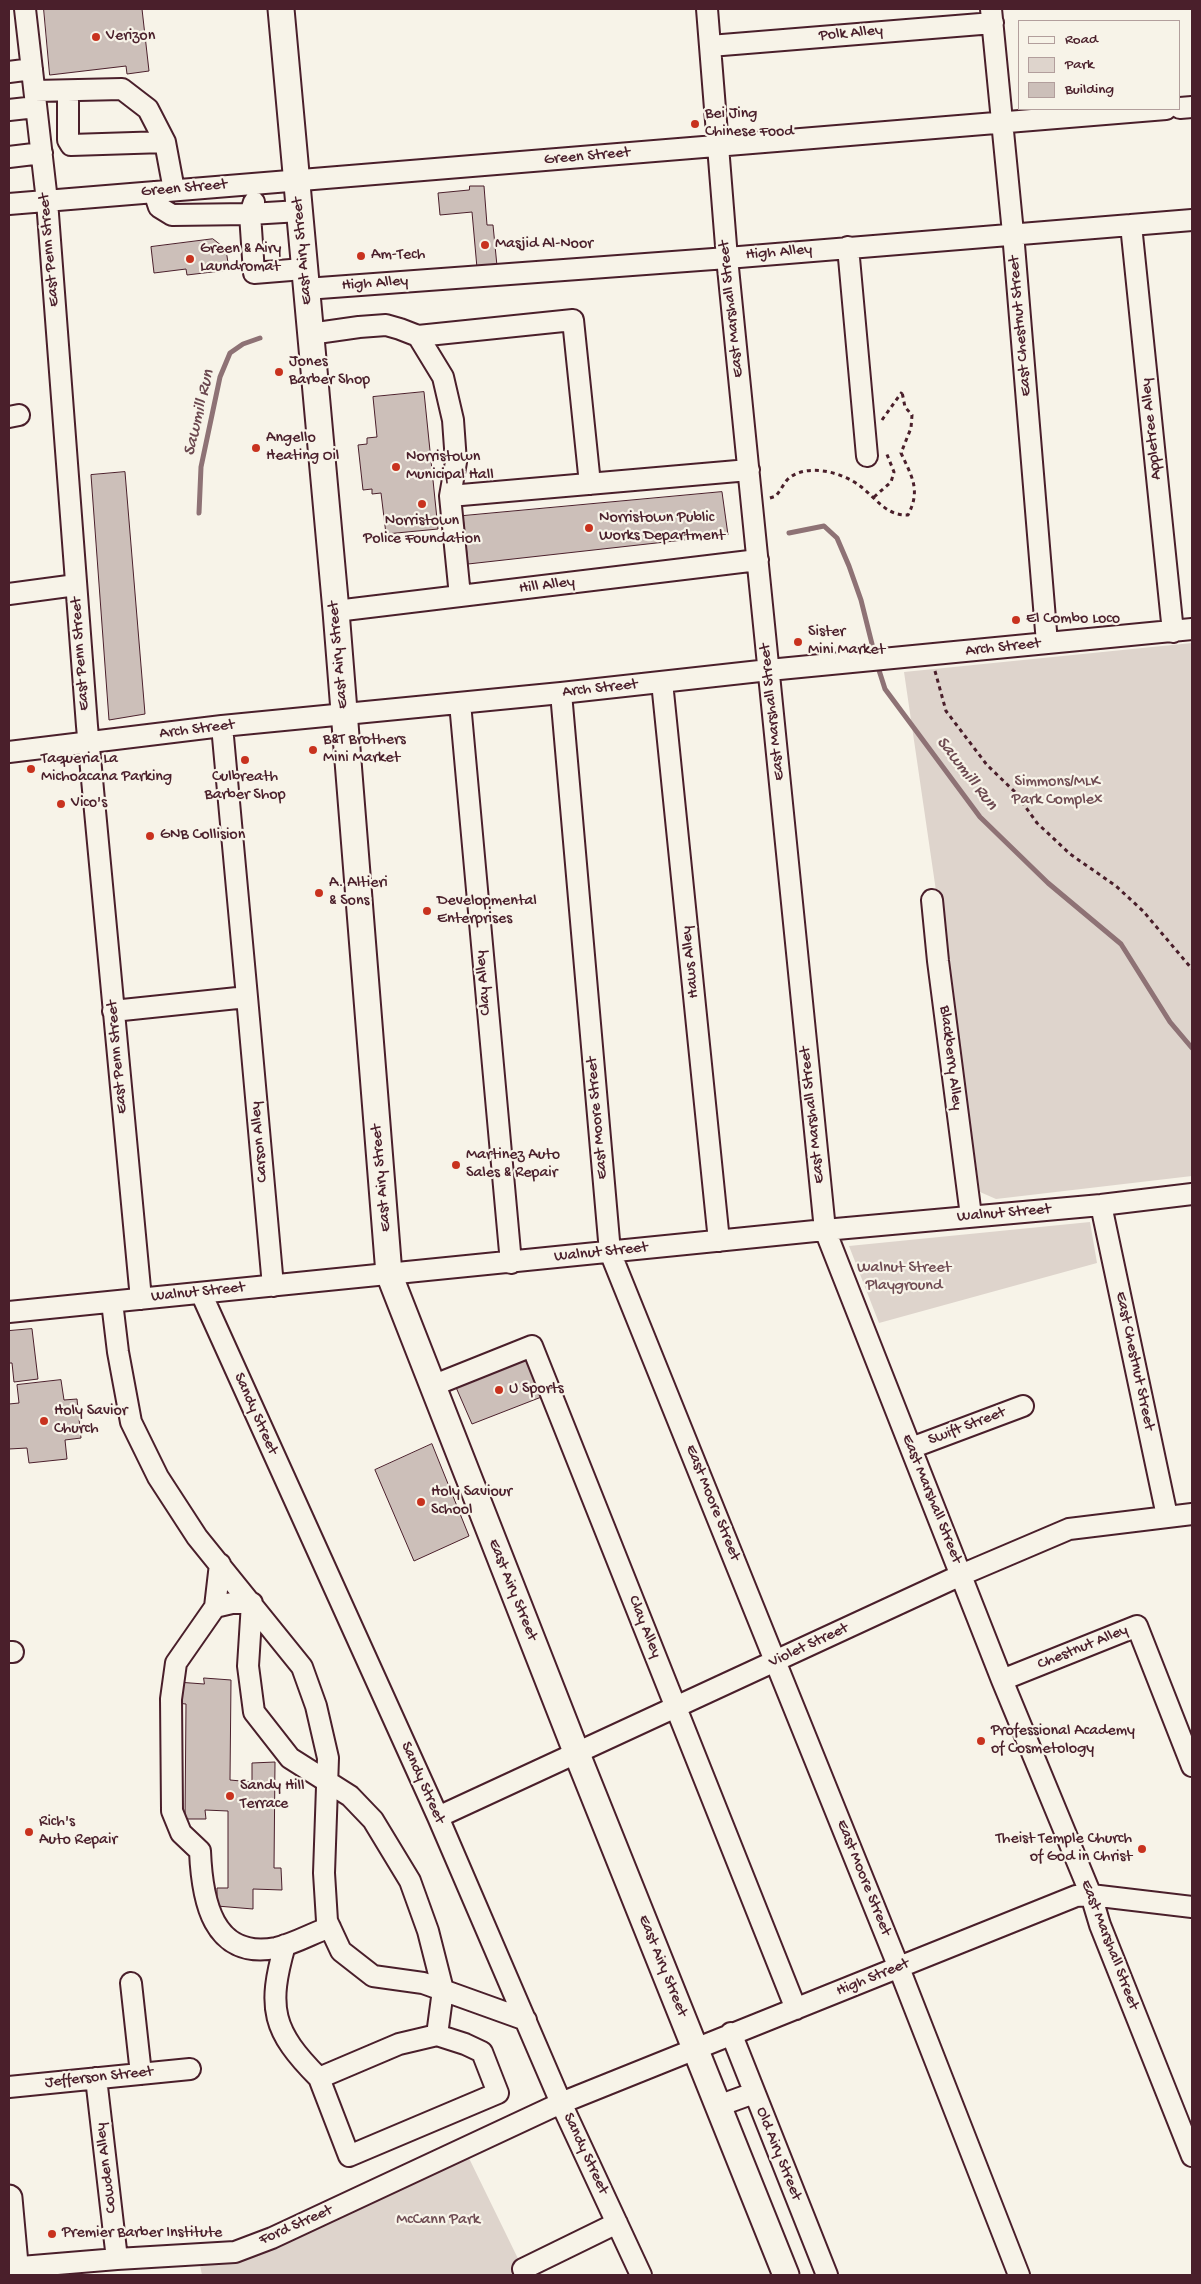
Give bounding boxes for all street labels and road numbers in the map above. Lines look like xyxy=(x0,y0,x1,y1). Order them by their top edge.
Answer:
street label: Polk Alley xyxy=(818,22,884,46)
street label: Green Street xyxy=(543,144,631,170)
street label: Green Street xyxy=(140,176,228,202)
street label: East Penn Street xyxy=(35,192,65,308)
street label: East Airy Street xyxy=(289,196,317,306)
street label: East Marshall Street xyxy=(715,240,749,378)
street label: High Alley xyxy=(745,241,813,265)
street label: East Chestnut Street xyxy=(1005,255,1037,397)
street label: High Alley xyxy=(341,272,409,296)
street label: Appletree Alley xyxy=(1137,377,1167,481)
street label: Hill Alley xyxy=(518,573,576,599)
street label: East Penn Street xyxy=(67,597,95,711)
street label: East Airy Street xyxy=(325,600,353,710)
street label: Arch Street xyxy=(964,635,1042,661)
street label: East Marshall Street xyxy=(756,643,790,781)
street label: Arch Street xyxy=(561,676,639,702)
street label: Arch Street xyxy=(158,716,236,744)
street label: Haws Alley xyxy=(678,925,704,999)
street label: Clay Alley xyxy=(472,950,496,1016)
street label: East Penn Street xyxy=(103,999,133,1115)
street label: Blackberry Alley xyxy=(934,1004,966,1112)
street label: East Marshall Street xyxy=(796,1046,830,1184)
street label: East Moore Street xyxy=(583,1056,613,1180)
street label: Carson Alley xyxy=(247,1101,273,1183)
street label: East Airy Street xyxy=(368,1123,396,1233)
street label: Walnut Street xyxy=(956,1200,1052,1228)
street label: Walnut Street xyxy=(553,1239,649,1267)
street label: Walnut Street xyxy=(150,1279,246,1307)
street label: East Chestnut Street xyxy=(1110,1290,1158,1432)
street label: Sandy Street xyxy=(228,1370,282,1458)
street label: Swift Street xyxy=(926,1403,1008,1451)
street label: East Marshall Street xyxy=(896,1432,966,1566)
street label: East Moore Street xyxy=(680,1442,744,1564)
street label: East Airy Street xyxy=(483,1536,541,1644)
street label: Clay Alley xyxy=(623,1593,665,1661)
street label: Violet Street xyxy=(766,1619,852,1673)
street label: Chestnut Alley xyxy=(1035,1621,1131,1675)
street label: Sandy Street xyxy=(395,1739,449,1827)
street label: East Moore Street xyxy=(831,1817,895,1939)
street label: East Marshall Street xyxy=(1075,1877,1143,2013)
street label: East Airy Street xyxy=(633,1912,691,2020)
street label: High Street xyxy=(834,1955,912,2001)
street label: Jefferson Street xyxy=(44,2063,154,2093)
street label: Old Airy Street xyxy=(751,2104,805,2204)
street label: Sandy Street xyxy=(558,2110,612,2198)
street label: Cowden Alley xyxy=(92,2122,122,2214)
street label: Ford Street xyxy=(256,2201,336,2251)

